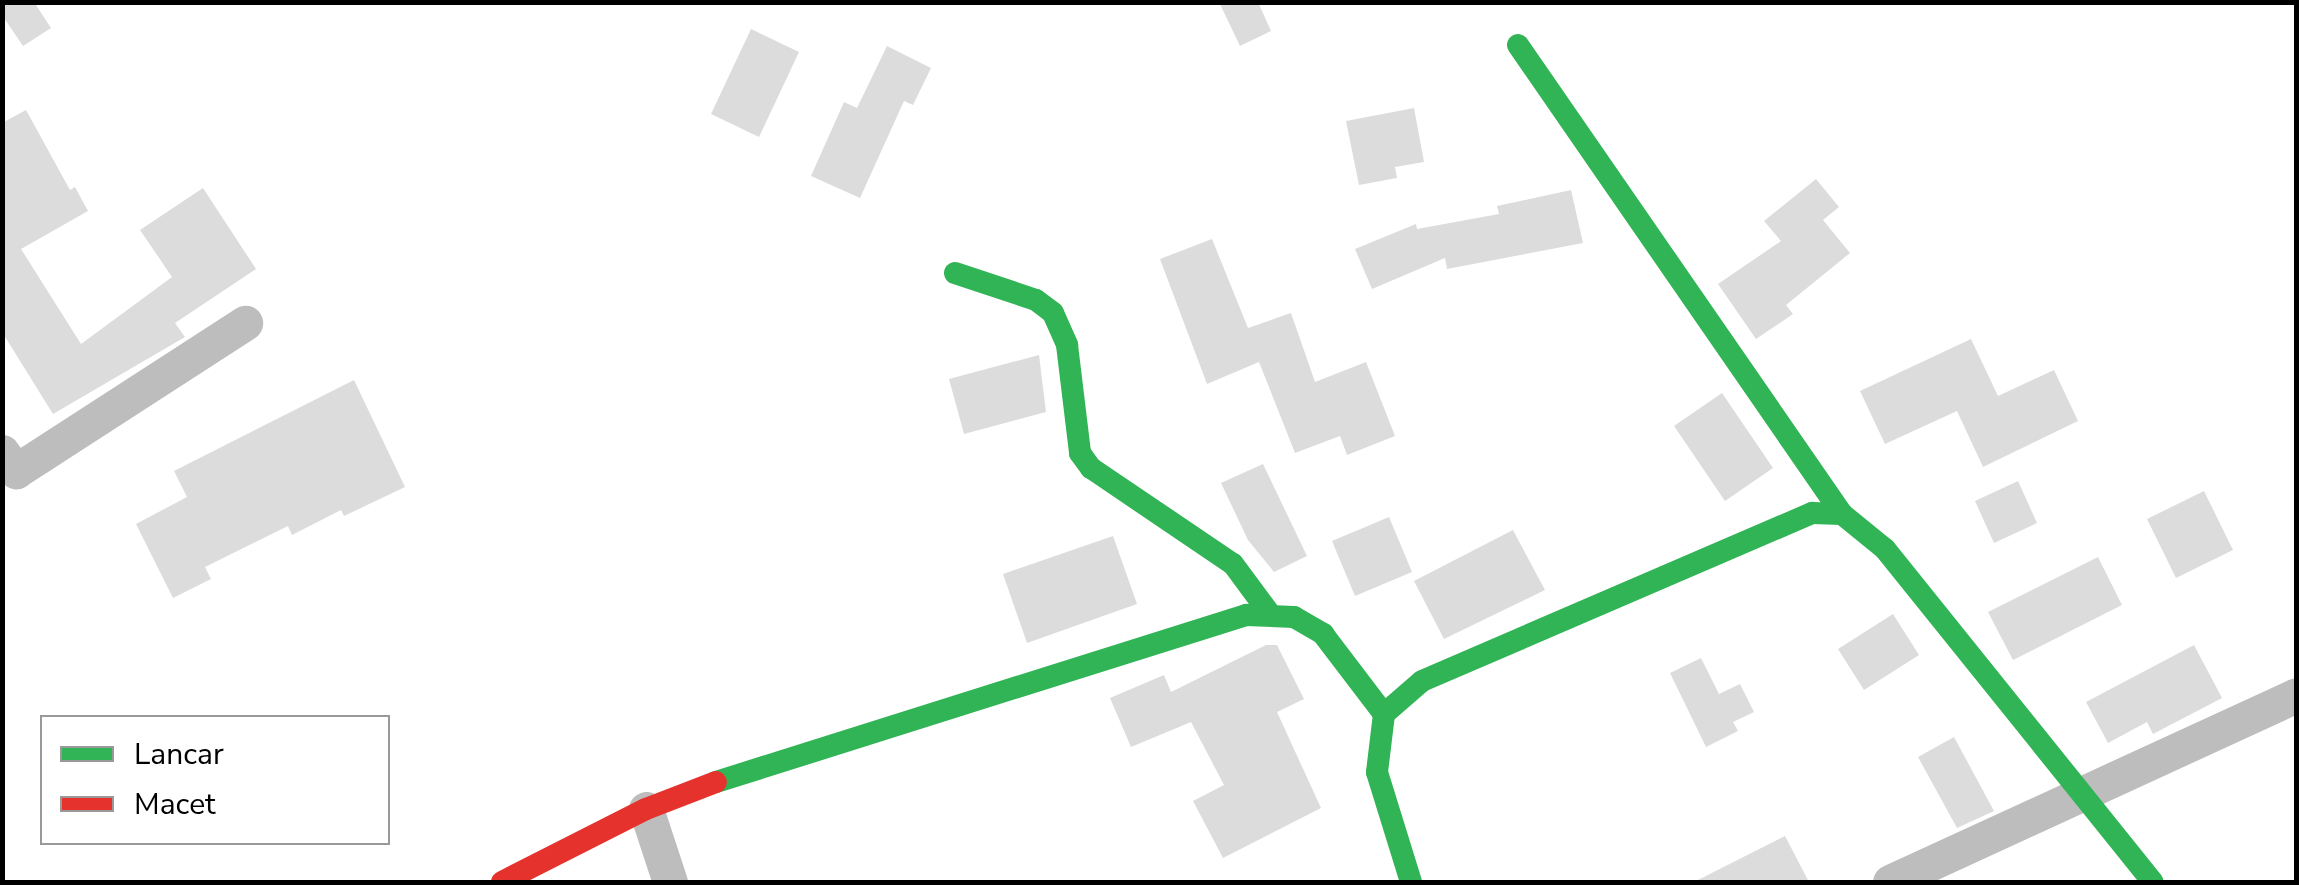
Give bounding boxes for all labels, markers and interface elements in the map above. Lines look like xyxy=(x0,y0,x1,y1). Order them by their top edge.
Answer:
legend xyxy=(40,715,390,845)
text: Lancar xyxy=(134,734,224,775)
text: Macet xyxy=(134,784,216,825)

